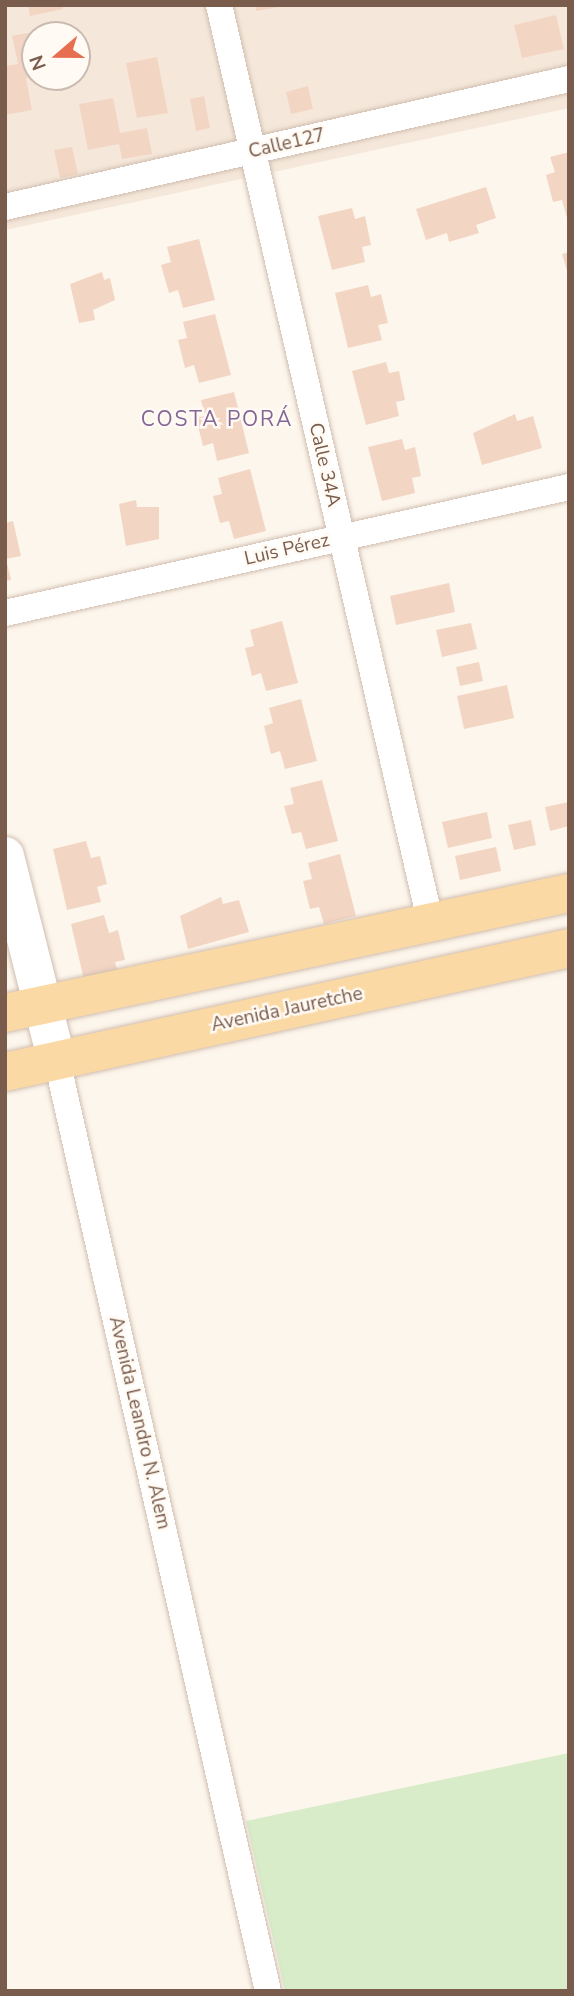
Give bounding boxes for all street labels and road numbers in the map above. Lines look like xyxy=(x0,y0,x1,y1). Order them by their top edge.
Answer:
street label: Calle127 xyxy=(246,124,328,164)
street label: Calle 34A xyxy=(303,421,345,509)
street label: Luis Pérez xyxy=(242,529,332,571)
street label: Avenida Jauretche xyxy=(209,983,365,1037)
street label: Avenida Leandro N. Alem xyxy=(103,1314,175,1532)

